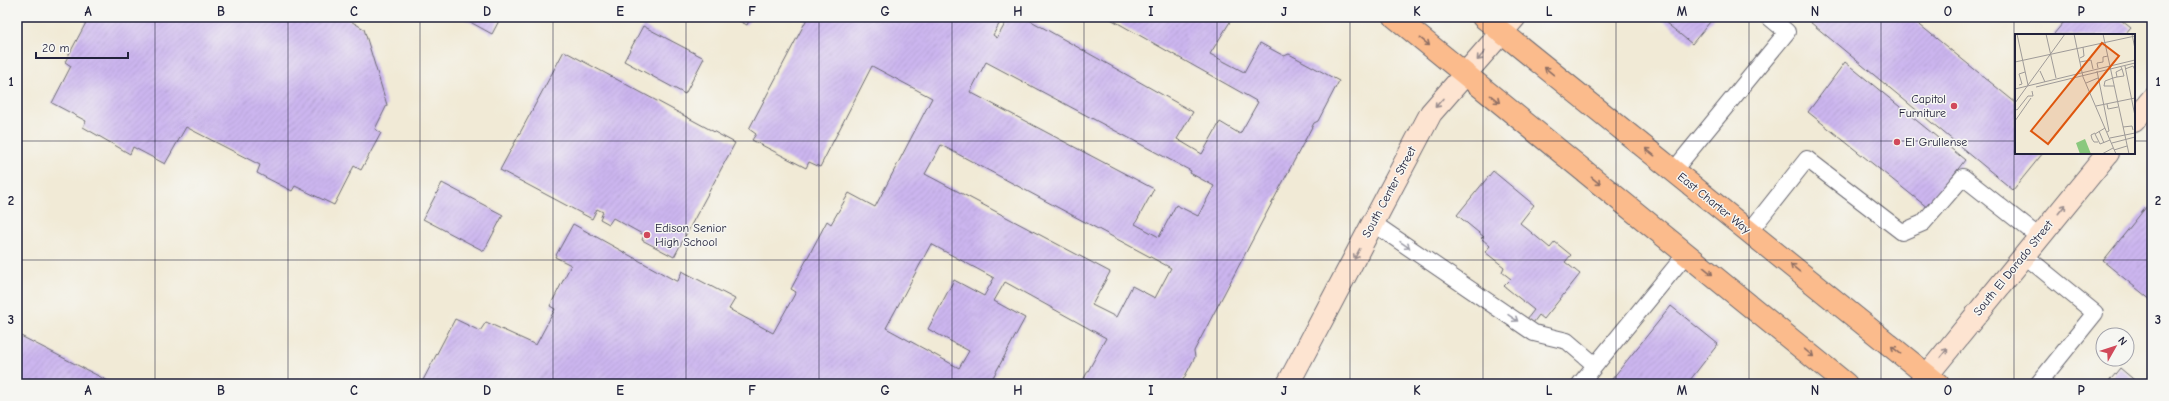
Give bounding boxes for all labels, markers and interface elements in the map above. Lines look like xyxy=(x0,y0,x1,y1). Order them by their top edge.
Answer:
text: A xyxy=(84,4,92,19)
text: B xyxy=(217,4,225,19)
text: C xyxy=(350,4,358,19)
text: D xyxy=(483,4,491,19)
text: E xyxy=(616,4,624,19)
text: F xyxy=(748,4,756,19)
text: G xyxy=(880,4,890,19)
text: H xyxy=(1013,4,1023,19)
text: I xyxy=(1148,4,1154,19)
text: J xyxy=(1281,4,1287,19)
text: K xyxy=(1413,4,1421,19)
text: L xyxy=(1546,4,1553,19)
text: M xyxy=(1677,4,1688,19)
text: N xyxy=(1811,4,1819,19)
text: O xyxy=(1944,4,1952,19)
text: P xyxy=(2077,4,2085,19)
scale bar xyxy=(36,34,128,60)
inset map xyxy=(2015,34,2135,154)
one-way arrow xyxy=(1420,37,1431,46)
text: 20 m xyxy=(42,41,70,55)
one-way arrow xyxy=(1476,51,1485,61)
one-way arrow xyxy=(1543,66,1554,75)
text: 1 xyxy=(8,74,14,89)
text: 1 xyxy=(2155,74,2161,89)
place label: Capitol Furniture xyxy=(1899,92,1946,120)
one-way arrow xyxy=(1490,94,1501,103)
one-way arrow xyxy=(1435,98,1444,109)
marker: Capitol Furniture xyxy=(1949,101,1959,111)
place label: El Grullense xyxy=(1905,135,1967,149)
marker: El Grullense xyxy=(1892,137,1902,147)
street label: South Center Street xyxy=(1359,144,1419,240)
one-way arrow xyxy=(1645,147,1656,156)
street label: East Charter Way xyxy=(1675,169,1754,237)
one-way arrow xyxy=(1591,176,1601,185)
text: 2 xyxy=(8,193,14,208)
text: 2 xyxy=(2155,193,2161,208)
one-way arrow xyxy=(2057,204,2066,215)
street label: South El Dorado Street xyxy=(1970,217,2056,318)
place label: Edison Senior High School xyxy=(655,221,727,249)
marker: Edison Senior High School xyxy=(642,230,652,240)
one-way arrow xyxy=(1399,241,1410,249)
one-way arrow xyxy=(1352,248,1360,260)
one-way arrow xyxy=(1790,264,1801,273)
one-way arrow xyxy=(1702,267,1713,276)
text: 3 xyxy=(8,312,14,327)
text: 3 xyxy=(2155,312,2161,327)
one-way arrow xyxy=(1507,314,1518,322)
north arrow xyxy=(2095,327,2135,367)
text: N xyxy=(2115,334,2130,348)
one-way arrow xyxy=(1891,345,1902,354)
one-way arrow xyxy=(1939,348,1948,359)
one-way arrow xyxy=(1803,349,1814,358)
text: A xyxy=(84,383,92,398)
text: B xyxy=(217,383,225,398)
text: C xyxy=(350,383,358,398)
text: D xyxy=(483,383,491,398)
text: E xyxy=(616,383,624,398)
text: F xyxy=(748,383,756,398)
text: G xyxy=(880,383,890,398)
text: H xyxy=(1013,383,1023,398)
text: I xyxy=(1148,383,1154,398)
text: J xyxy=(1281,383,1287,398)
text: K xyxy=(1413,383,1421,398)
text: L xyxy=(1546,383,1553,398)
text: M xyxy=(1677,383,1688,398)
text: N xyxy=(1811,383,1819,398)
text: O xyxy=(1944,383,1952,398)
text: P xyxy=(2077,383,2085,398)

